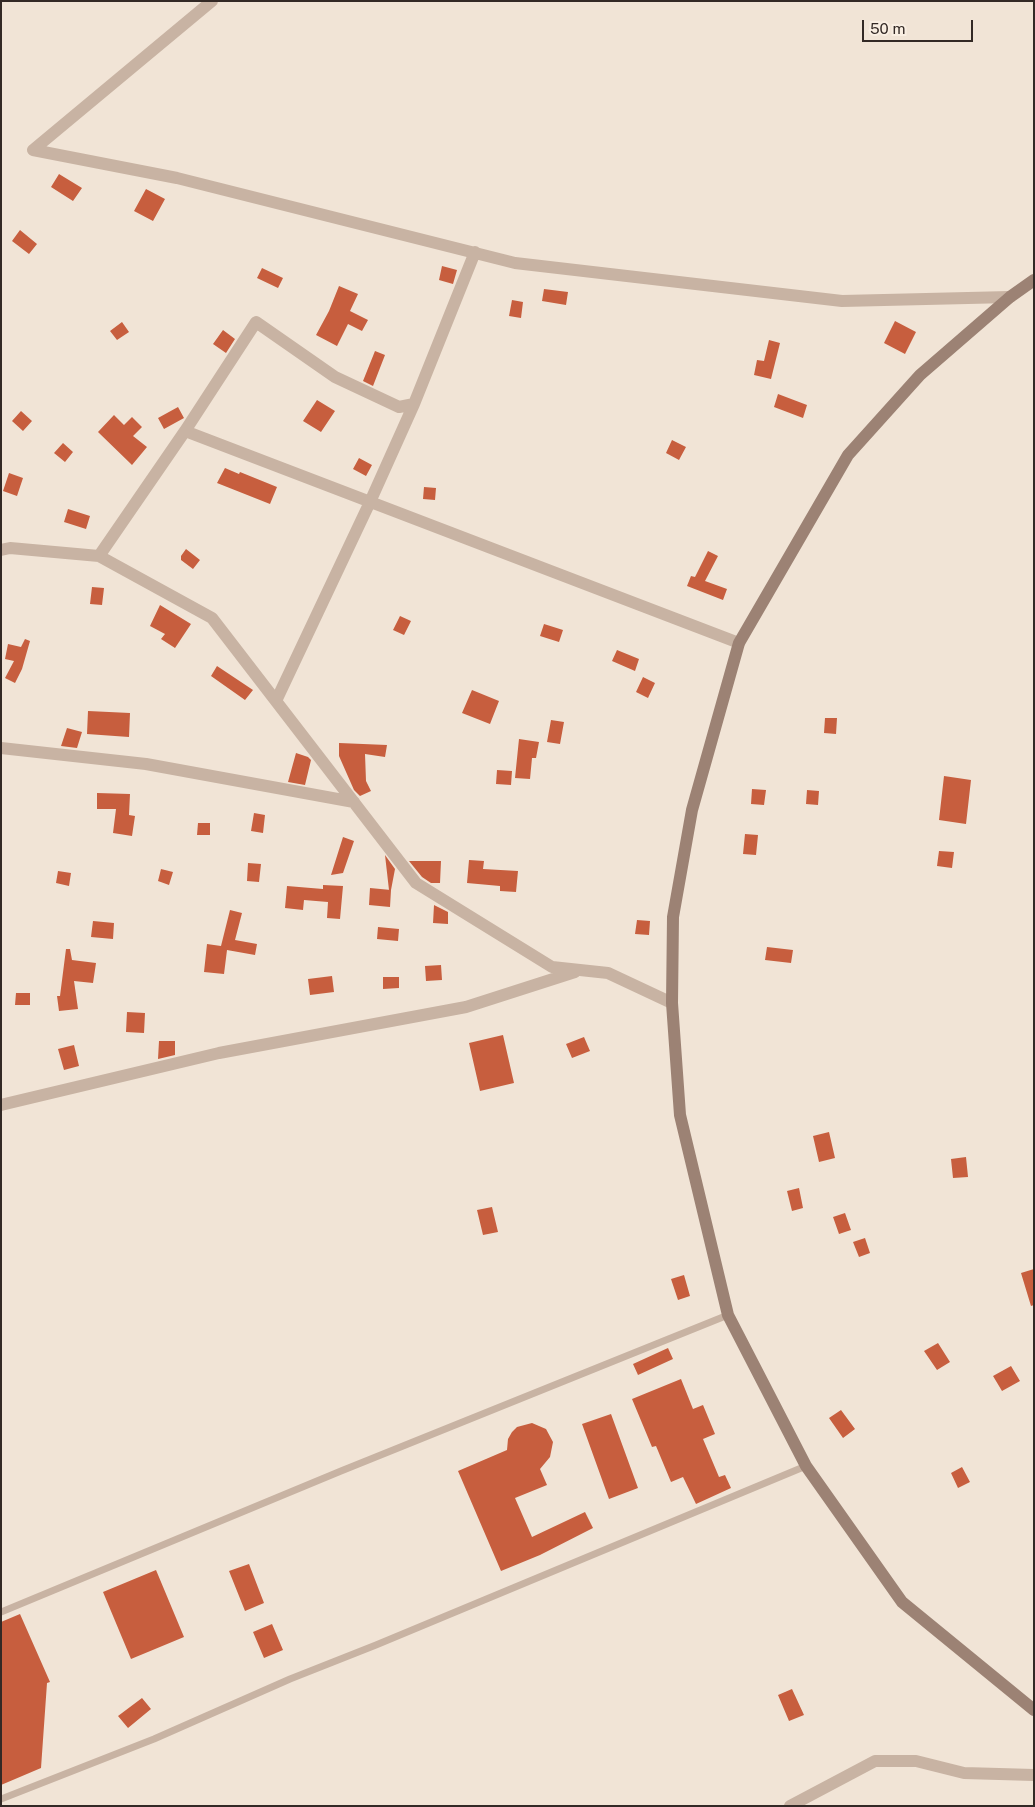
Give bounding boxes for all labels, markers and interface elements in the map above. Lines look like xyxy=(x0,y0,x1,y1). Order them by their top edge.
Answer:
scale bar xyxy=(865,10,976,42)
text: 50 m xyxy=(870,20,905,37)

